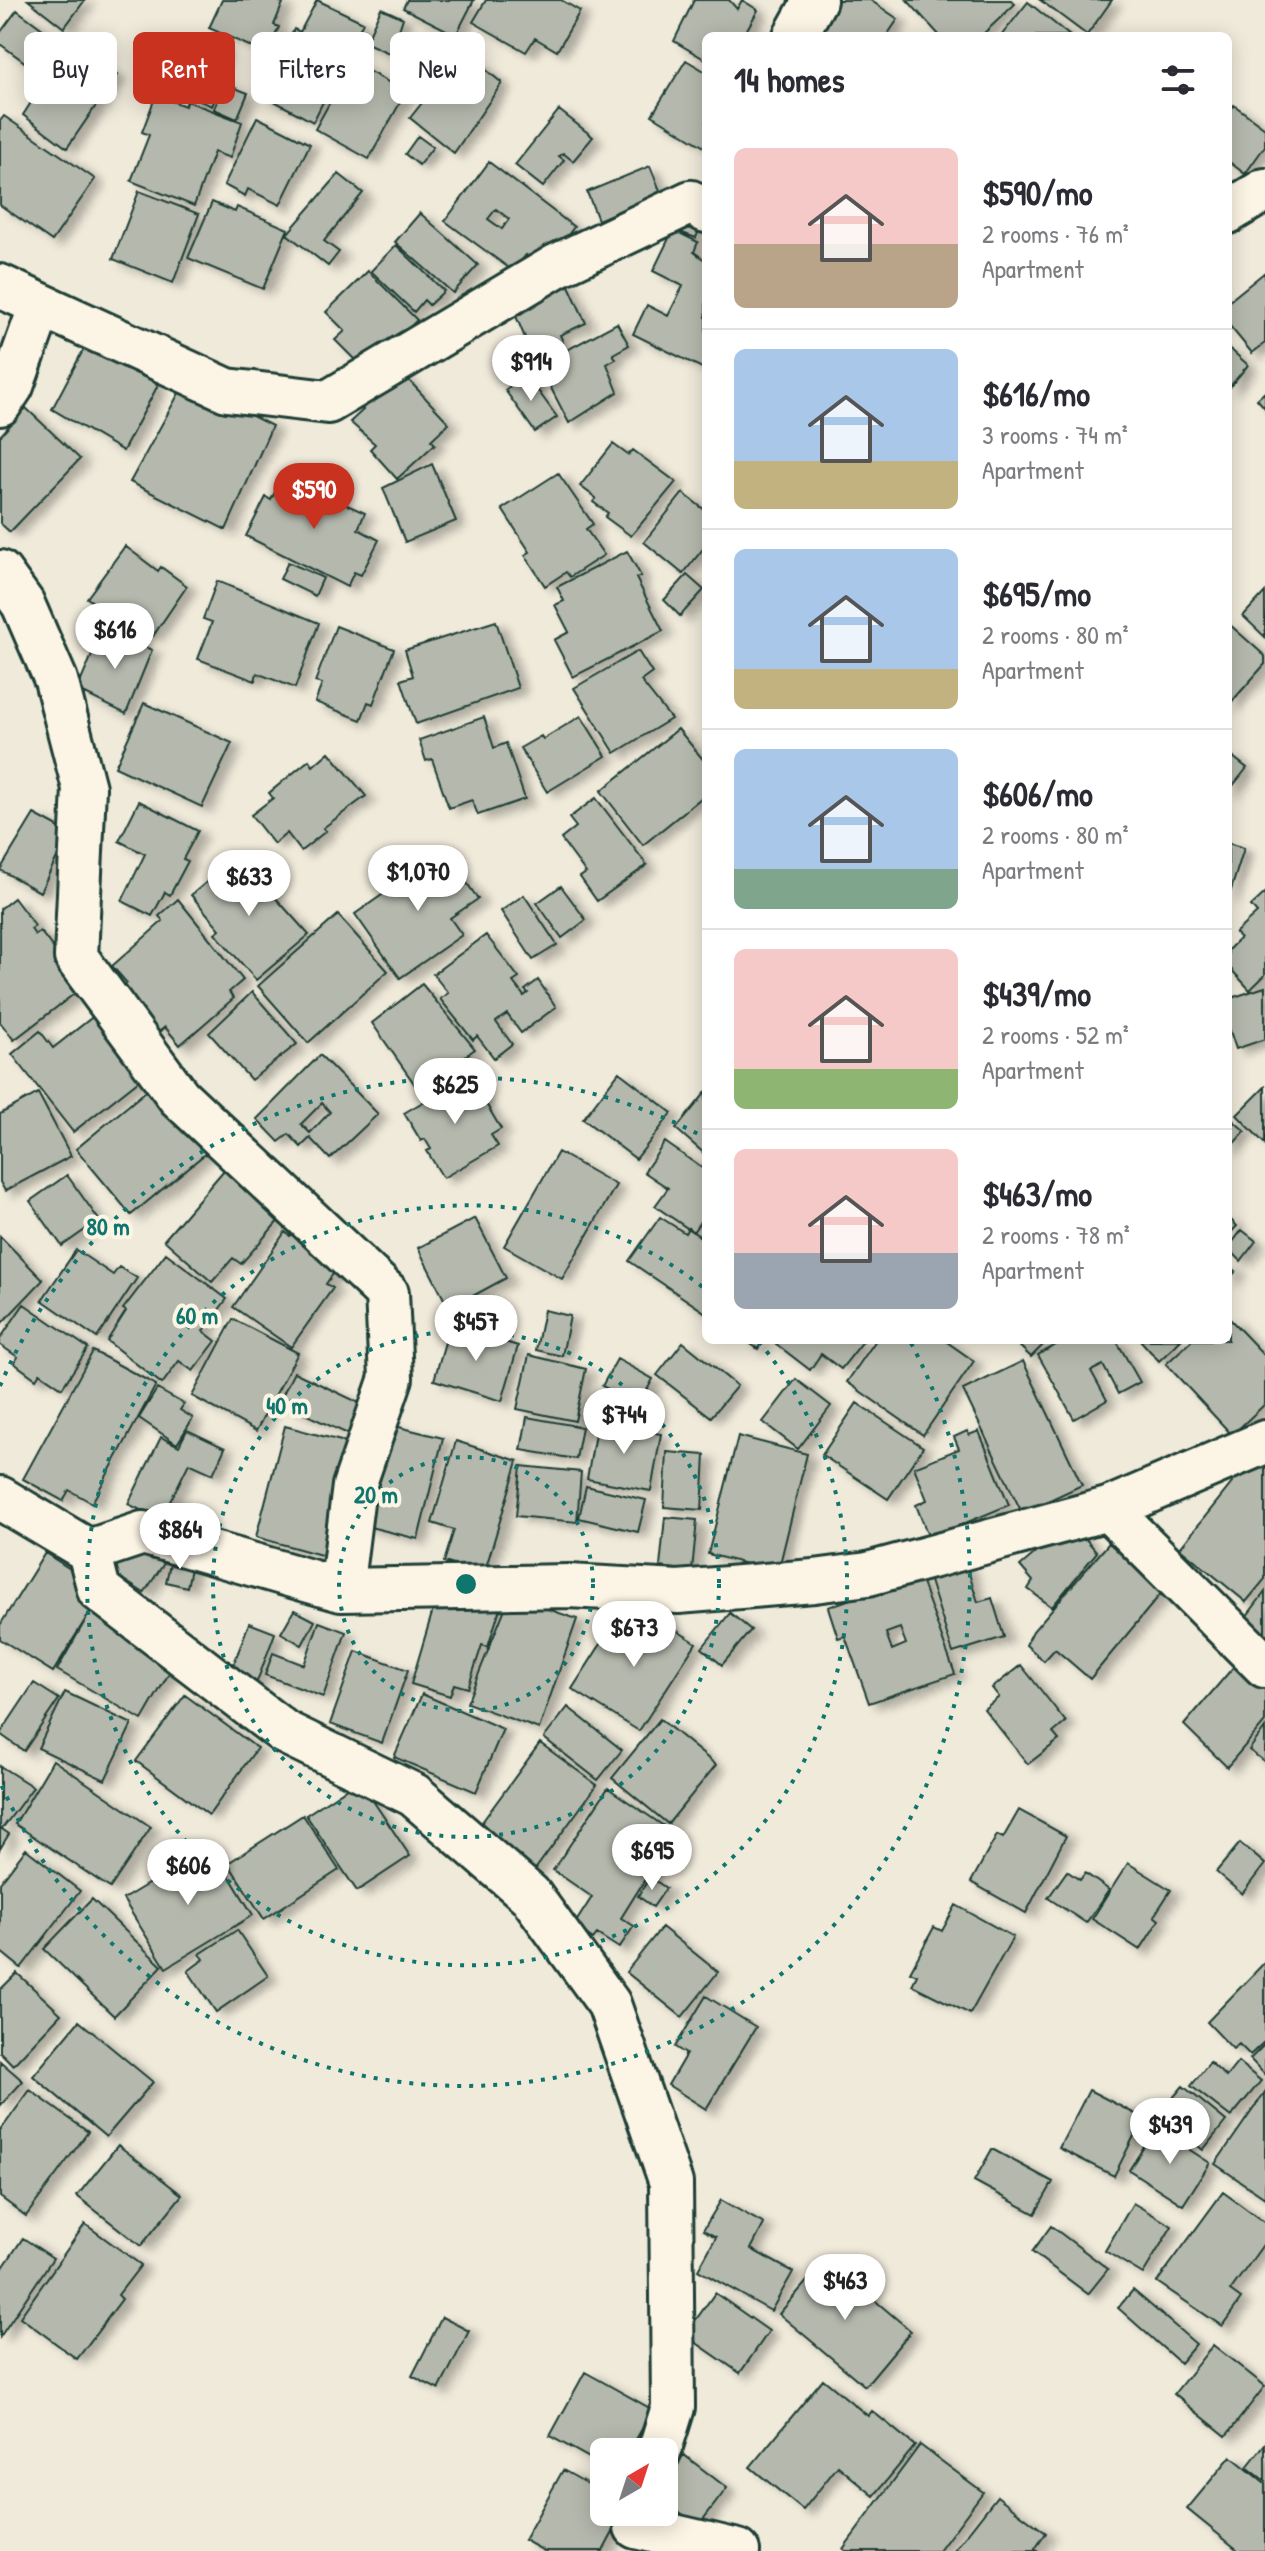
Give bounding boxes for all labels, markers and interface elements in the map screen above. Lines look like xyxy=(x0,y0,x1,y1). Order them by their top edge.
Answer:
chip: Buy xyxy=(24,32,117,104)
chip: Rent xyxy=(133,32,235,104)
chip: Filters xyxy=(251,32,374,104)
chip: New xyxy=(390,32,485,104)
text: 14 homes xyxy=(734,57,845,103)
icon: filters xyxy=(1156,58,1200,102)
text: $590/mo xyxy=(982,170,1093,216)
icon: home xyxy=(798,180,894,276)
text: 2 rooms · 76 m² xyxy=(982,216,1129,251)
text: Apartment xyxy=(982,251,1084,286)
pin: $914 xyxy=(484,335,578,403)
text: $914 xyxy=(510,343,552,378)
text: $616/mo xyxy=(982,371,1090,417)
icon: home xyxy=(798,381,894,477)
text: 3 rooms · 74 m² xyxy=(982,417,1128,452)
text: Apartment xyxy=(982,452,1084,487)
pin: $590 xyxy=(267,463,361,531)
text: $590 xyxy=(291,471,337,506)
text: $695/mo xyxy=(982,571,1091,617)
icon: home xyxy=(798,581,894,677)
pin: $616 xyxy=(68,603,162,671)
text: $616 xyxy=(93,611,137,646)
text: 2 rooms · 80 m² xyxy=(982,617,1129,652)
text: Apartment xyxy=(982,652,1084,687)
text: $606/mo xyxy=(982,771,1093,817)
icon: home xyxy=(798,781,894,877)
text: 2 rooms · 80 m² xyxy=(982,817,1129,852)
pin: $1,070 xyxy=(353,845,483,913)
pin: $633 xyxy=(202,850,296,918)
text: Apartment xyxy=(982,852,1084,887)
text: $1,070 xyxy=(386,853,450,888)
text: $633 xyxy=(226,858,272,893)
text: $439/mo xyxy=(982,971,1091,1017)
icon: home xyxy=(798,981,894,1077)
text: 2 rooms · 52 m² xyxy=(982,1017,1129,1052)
text: Apartment xyxy=(982,1052,1084,1087)
pin: $625 xyxy=(408,1058,502,1126)
text: $625 xyxy=(432,1066,478,1101)
text: $463/mo xyxy=(982,1171,1092,1217)
icon: home xyxy=(798,1181,894,1277)
text: 80 m xyxy=(87,1210,129,1242)
text: 2 rooms · 78 m² xyxy=(982,1217,1130,1252)
text: Apartment xyxy=(982,1252,1084,1287)
pin: $457 xyxy=(429,1295,523,1363)
text: 60 m xyxy=(176,1299,218,1331)
text: $457 xyxy=(453,1303,499,1338)
pin: $744 xyxy=(577,1388,671,1456)
text: 40 m xyxy=(266,1389,308,1421)
text: $744 xyxy=(601,1396,647,1431)
text: 20 m xyxy=(354,1478,398,1510)
pin: $864 xyxy=(133,1503,227,1571)
text: $864 xyxy=(158,1511,202,1546)
centre of rings xyxy=(452,1570,480,1598)
pin: $673 xyxy=(587,1601,681,1669)
text: $673 xyxy=(610,1609,658,1644)
pin: $695 xyxy=(605,1824,699,1892)
text: $695 xyxy=(630,1832,674,1867)
pin: $606 xyxy=(141,1839,235,1907)
text: $606 xyxy=(165,1847,211,1882)
pin: $439 xyxy=(1123,2098,1217,2166)
text: $439 xyxy=(1148,2106,1192,2141)
pin: $463 xyxy=(798,2254,892,2322)
text: $463 xyxy=(823,2262,867,2297)
north arrow xyxy=(590,2438,678,2526)
map controls xyxy=(590,2438,678,2526)

